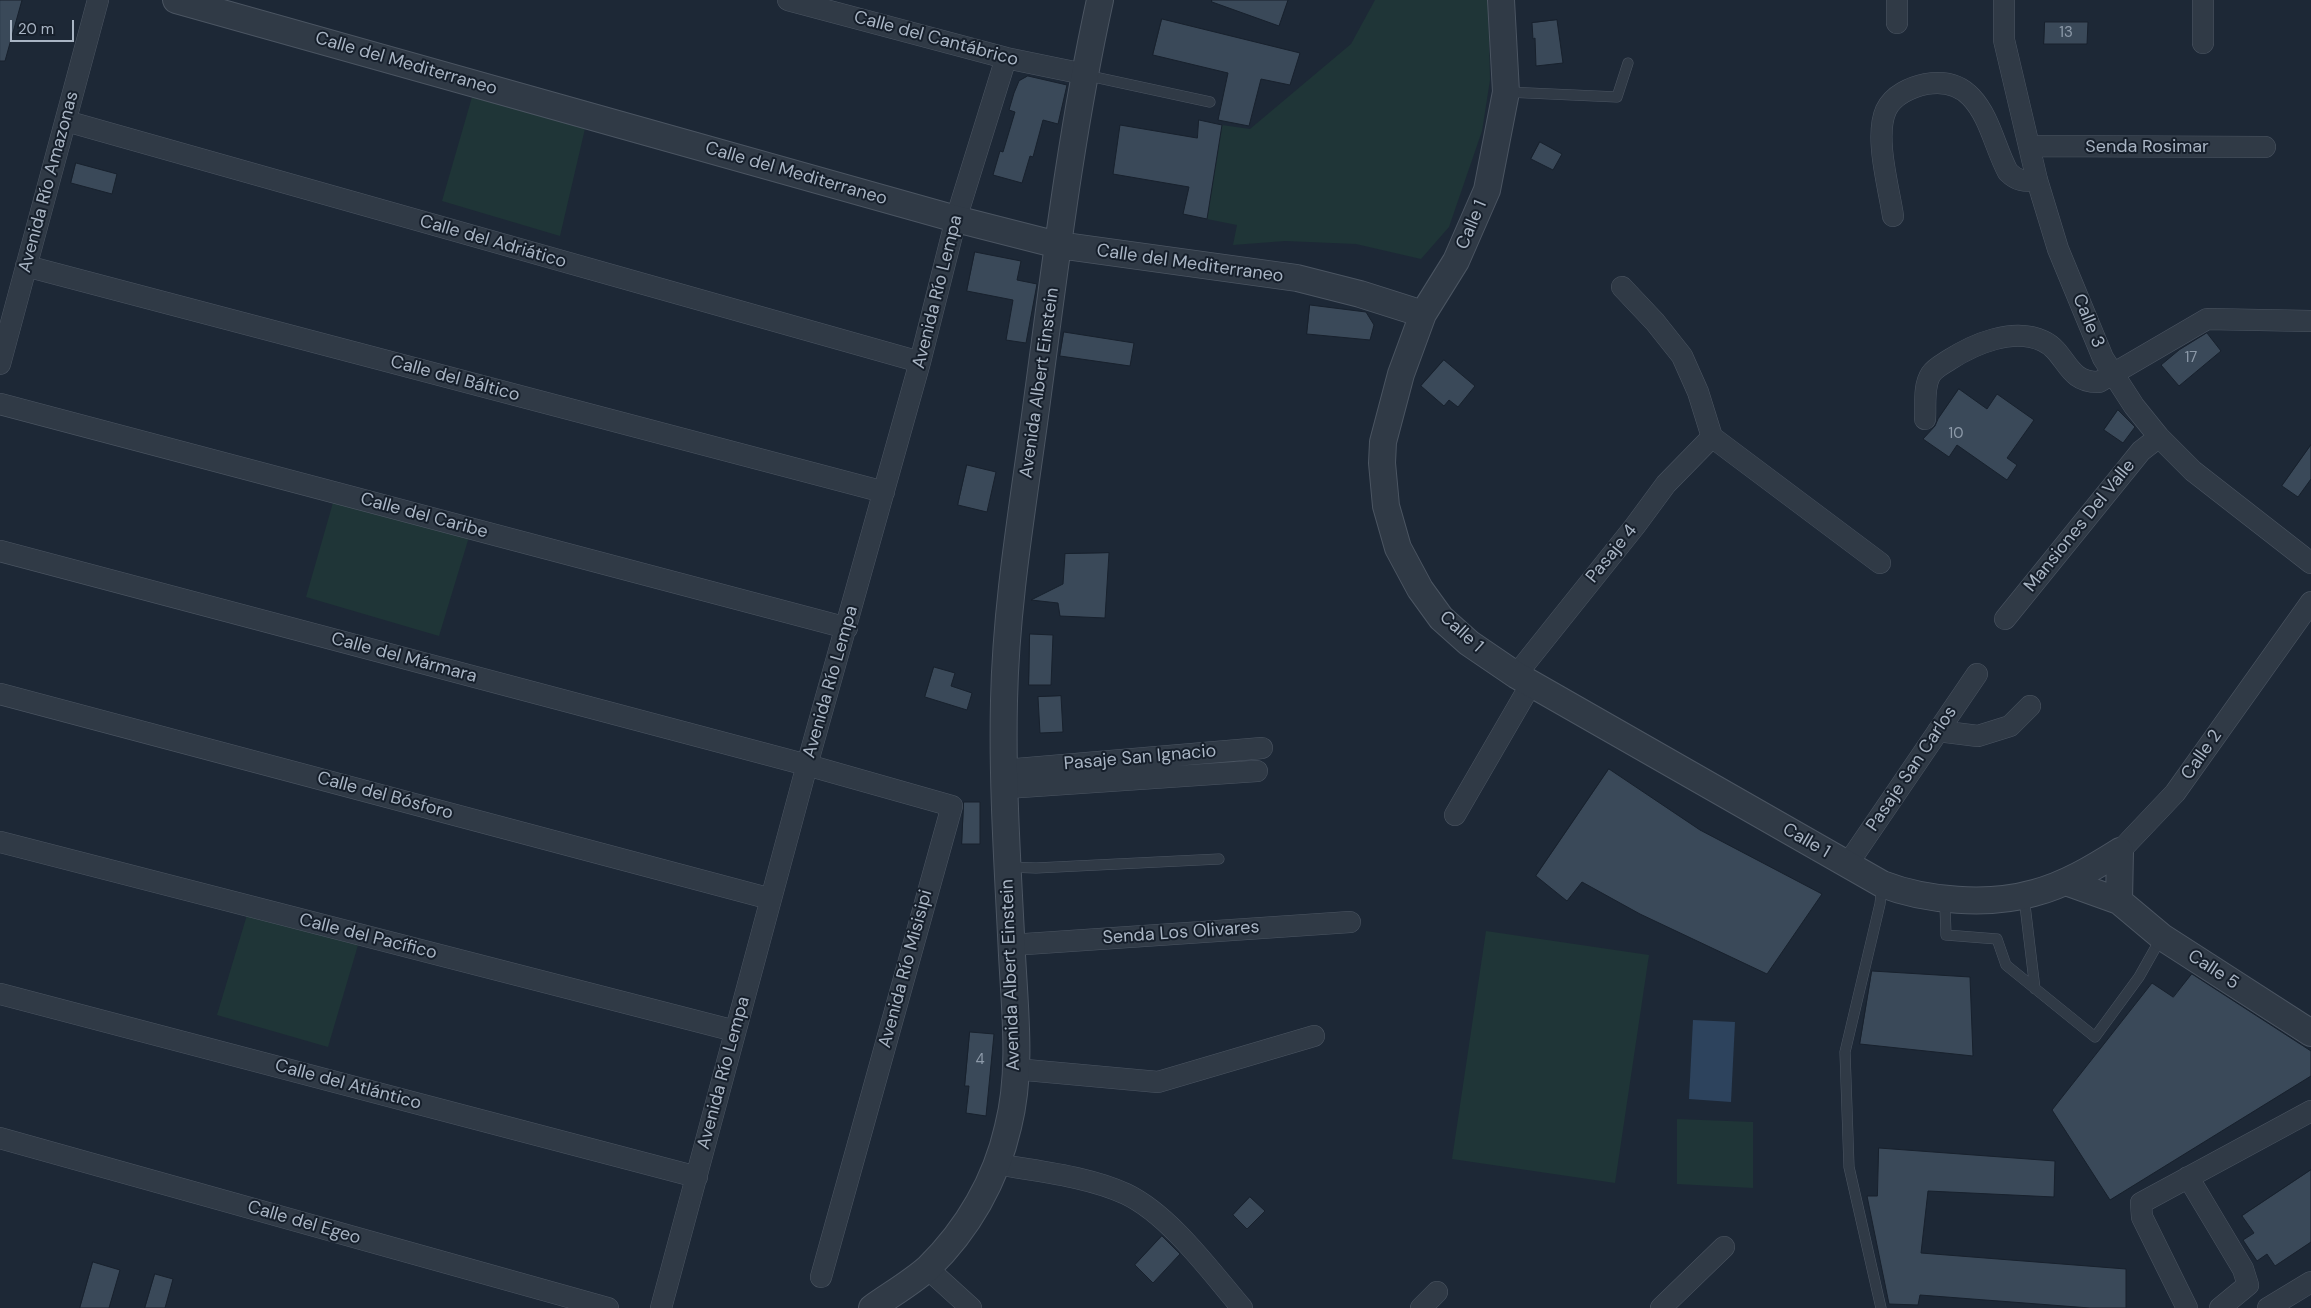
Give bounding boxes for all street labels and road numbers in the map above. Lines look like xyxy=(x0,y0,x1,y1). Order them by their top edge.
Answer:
street label: Calle del Cantábrico xyxy=(852,7,1020,71)
street label: Calle del Mediterraneo xyxy=(312,28,500,100)
street label: Avenida Río Amazonas xyxy=(14,89,84,275)
street label: Senda Rosimar xyxy=(2085,136,2209,158)
street label: Calle del Mediterraneo xyxy=(702,138,890,210)
street label: Calle 1 xyxy=(1452,197,1492,253)
street label: Calle del Adriático xyxy=(417,211,569,273)
street label: Avenida Río Lempa xyxy=(908,213,968,371)
street label: Calle del Mediterraneo xyxy=(1095,240,1285,288)
street label: Avenida Albert Einstein xyxy=(1016,286,1064,480)
street label: Calle 3 xyxy=(2067,291,2109,351)
street label: Calle del Báltico xyxy=(388,351,522,407)
street label: Mansiones Del Valle xyxy=(2020,455,2140,597)
street label: Calle del Caribe xyxy=(358,489,490,543)
street label: Pasaje 4 xyxy=(1582,520,1642,588)
street label: Avenida Río Lempa xyxy=(799,603,863,761)
street label: Calle 1 xyxy=(1435,607,1487,657)
street label: Calle del Mármara xyxy=(329,628,479,688)
street label: Pasaje San Carlos xyxy=(1862,702,1962,836)
street label: Calle 2 xyxy=(2177,726,2227,784)
street label: Pasaje San Ignacio xyxy=(1063,741,1217,775)
street label: Calle del Bósforo xyxy=(315,767,455,825)
street label: Calle 1 xyxy=(1778,819,1834,863)
street label: Avenida Albert Einstein xyxy=(997,879,1025,1071)
street label: Avenida Río Misisipi xyxy=(875,888,937,1050)
street label: Calle del Pacífico xyxy=(297,909,439,965)
street label: Senda Los Olivares xyxy=(1102,917,1260,949)
street label: Calle 5 xyxy=(2183,945,2243,995)
street label: Avenida Río Lempa xyxy=(693,994,755,1152)
street label: Calle del Atlántico xyxy=(272,1055,424,1115)
street label: Calle del Egeo xyxy=(245,1197,363,1249)

